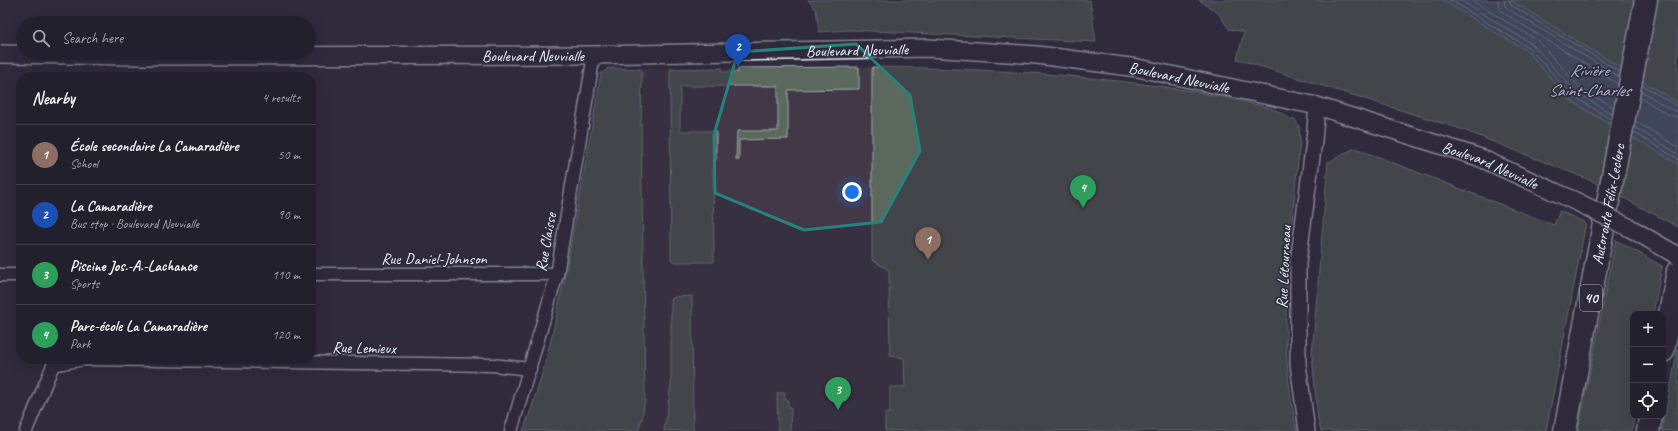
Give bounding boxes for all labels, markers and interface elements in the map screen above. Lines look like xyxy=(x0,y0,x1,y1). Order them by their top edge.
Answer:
search box xyxy=(16,16,316,60)
icon: search xyxy=(30,27,52,49)
text: Search here xyxy=(62,29,123,48)
pin: 2 xyxy=(725,34,751,67)
street label: Boulevard Neuvialle xyxy=(806,39,910,62)
street label: Boulevard Neuvialle xyxy=(482,46,586,66)
street label: Boulevard Neuvialle xyxy=(1127,58,1233,98)
water label: Rivière Saint-Charles xyxy=(1548,60,1633,101)
text: Nearby xyxy=(32,88,75,109)
text: 4 results xyxy=(262,90,300,106)
text: École secondaire La Camaradière xyxy=(70,137,238,156)
street label: Boulevard Neuvialle xyxy=(1439,137,1543,195)
street label: Autoroute Félix-Leclerc xyxy=(1588,141,1630,266)
text: 1 xyxy=(42,147,48,163)
text: 50 m xyxy=(278,147,300,163)
text: School xyxy=(70,156,98,172)
pin: 4 xyxy=(1070,175,1096,208)
your location xyxy=(842,182,862,202)
text: La Camaradière xyxy=(70,197,151,216)
text: 2 xyxy=(42,207,48,223)
text: 90 m xyxy=(278,207,300,223)
street label: Rue Claisse xyxy=(531,210,561,273)
text: Bus stop · Boulevard Neuvialle xyxy=(70,216,199,232)
street label: Rue Létourneau xyxy=(1272,224,1296,309)
pin: 1 xyxy=(915,227,941,260)
street label: Rue Daniel-Johnson xyxy=(381,249,488,269)
text: Piscine Jos.-A.-Lachance xyxy=(70,257,197,276)
text: 3 xyxy=(42,267,48,283)
text: 110 m xyxy=(272,267,300,283)
text: Sports xyxy=(70,276,99,292)
road number: 40 xyxy=(1580,285,1602,311)
map controls xyxy=(1630,311,1666,419)
button: + xyxy=(1630,311,1666,347)
text: Parc-école La Camaradière xyxy=(70,317,207,336)
text: 4 xyxy=(42,327,48,343)
text: 120 m xyxy=(272,327,300,343)
text: Park xyxy=(70,336,91,352)
street label: Rue Lemieux xyxy=(332,337,398,359)
button: − xyxy=(1630,347,1666,383)
pin: 3 xyxy=(825,377,851,410)
button: locate xyxy=(1630,383,1666,419)

